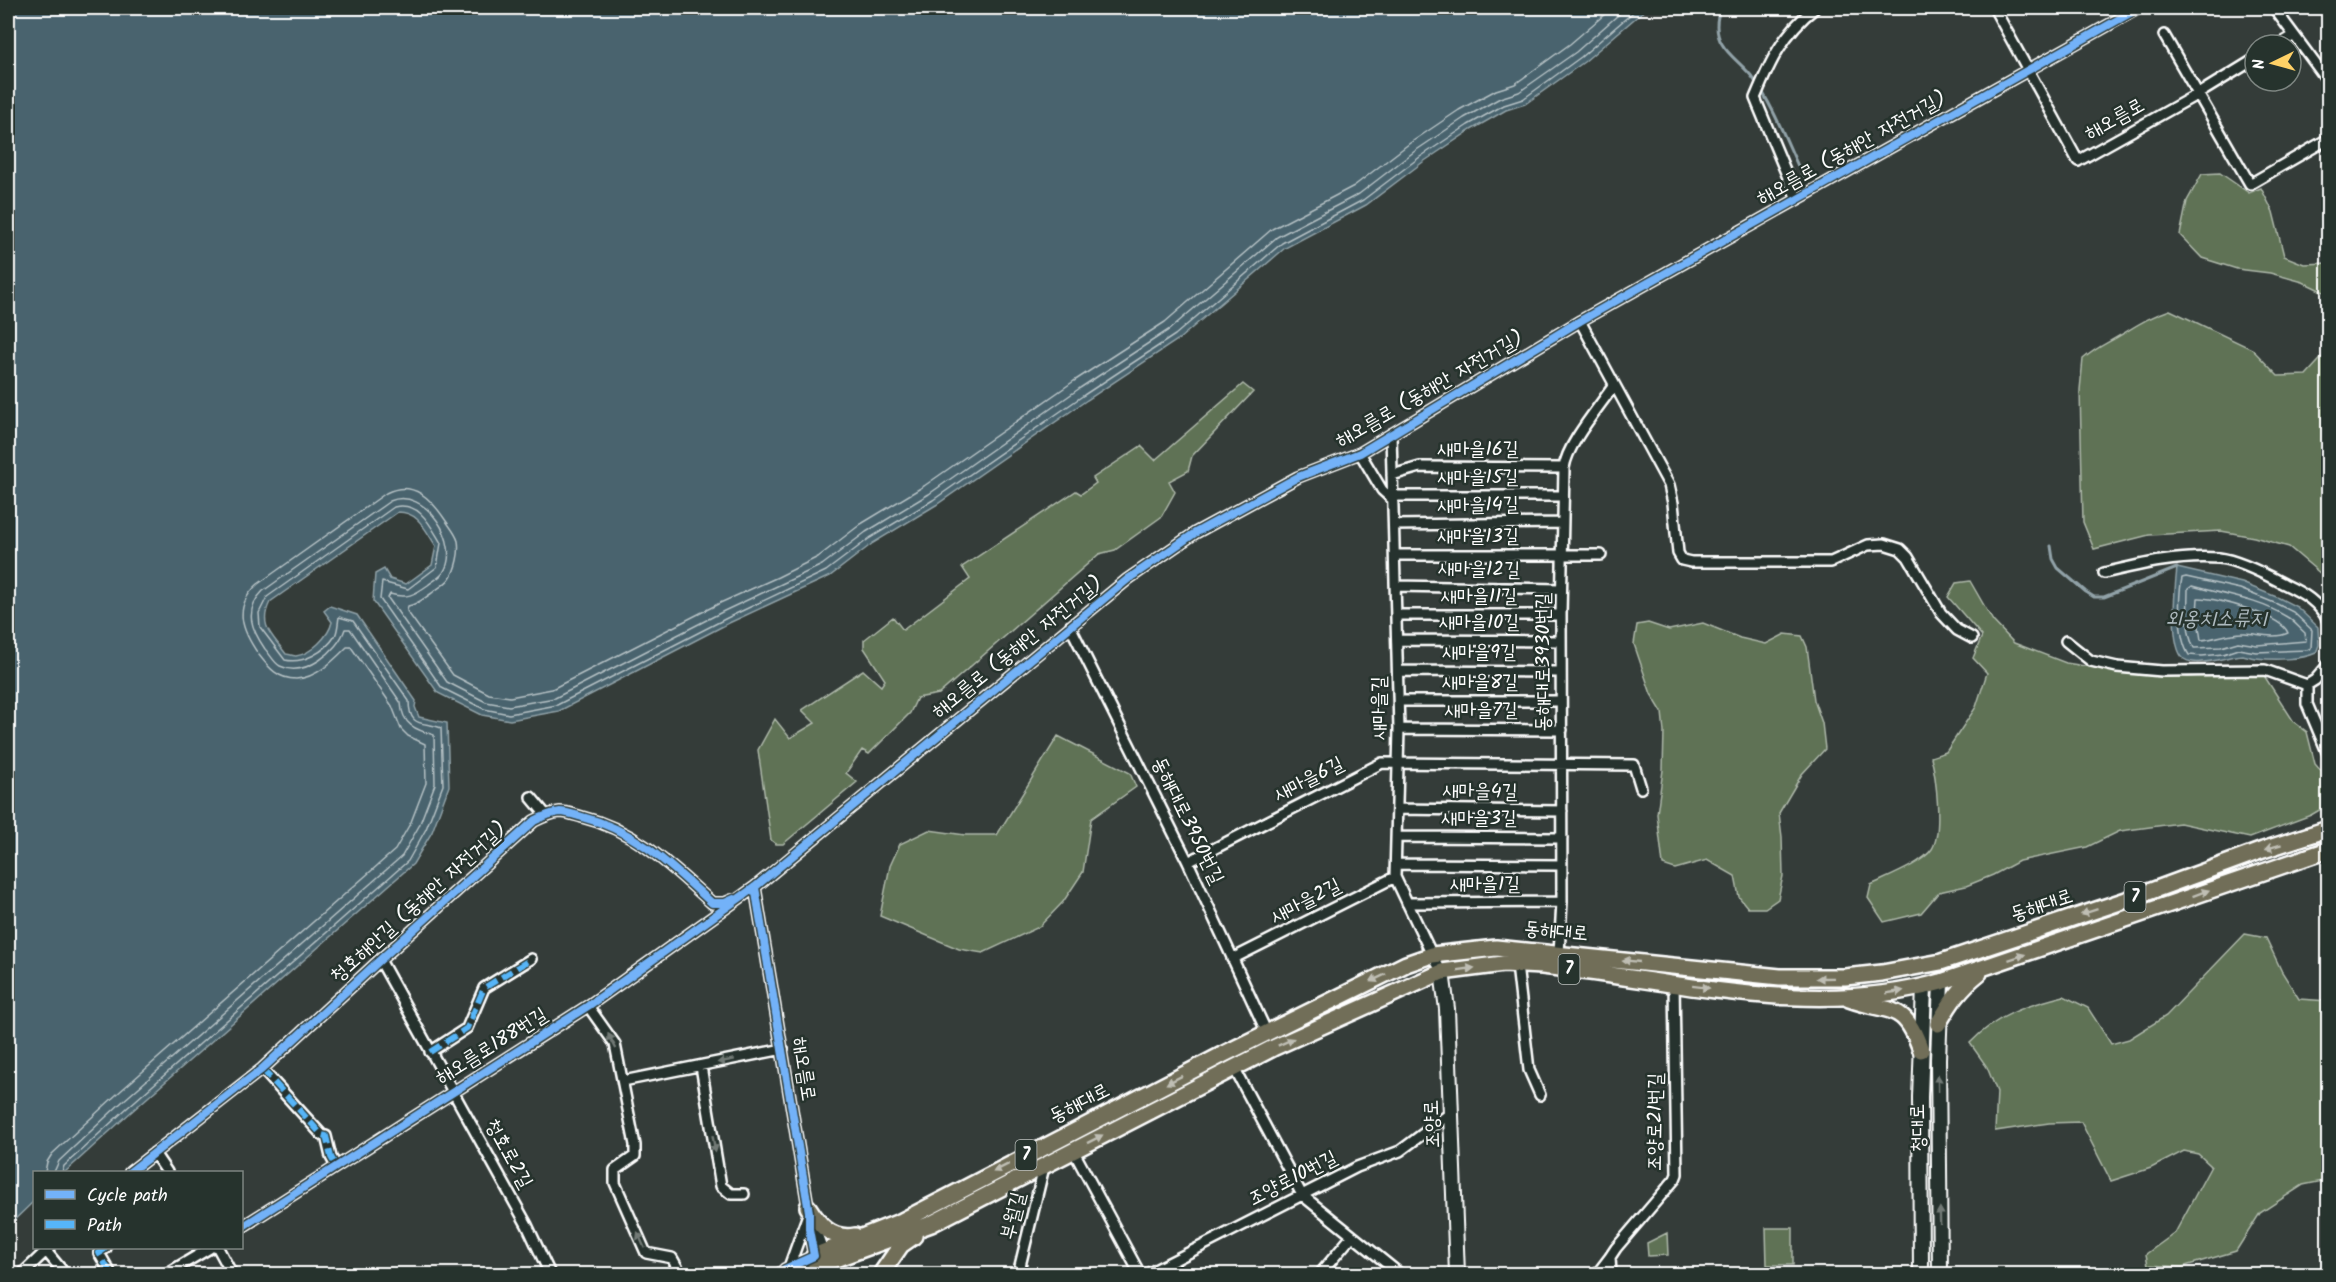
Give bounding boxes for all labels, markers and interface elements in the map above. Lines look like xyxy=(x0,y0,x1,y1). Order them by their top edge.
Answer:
north arrow xyxy=(2243,33,2303,93)
text: N xyxy=(2247,58,2272,70)
street label: 해오름로 (동해안 자전거길) xyxy=(1751,83,1953,215)
street label: 해오름로 xyxy=(2079,90,2151,150)
street label: 해오름로 (동해안 자전거길) xyxy=(1330,323,1530,457)
street label: 새마을16길 xyxy=(1437,434,1519,466)
street label: 새마을15길 xyxy=(1437,462,1519,494)
street label: 새마을14길 xyxy=(1437,489,1519,523)
street label: 새마을13길 xyxy=(1437,521,1519,553)
street label: 새마을12길 xyxy=(1438,553,1520,587)
street label: 해오름로 (동해안 자전거길) xyxy=(925,569,1111,727)
street label: 새마을11길 xyxy=(1441,581,1517,613)
street label: 동해대로3930번길 xyxy=(1528,592,1560,732)
water label: 외옹치소류지 xyxy=(2165,603,2269,636)
street label: 새마을10길 xyxy=(1439,607,1519,639)
street label: 새마을9길 xyxy=(1442,637,1516,669)
street label: 새마을8길 xyxy=(1442,667,1518,699)
street label: 새마을길 xyxy=(1364,676,1396,740)
street label: 새마을7길 xyxy=(1444,695,1518,727)
street label: 새마을6길 xyxy=(1268,749,1350,811)
street label: 동해대로3950번길 xyxy=(1142,752,1232,890)
street label: 새마을4길 xyxy=(1442,775,1518,809)
street label: 새마을3길 xyxy=(1441,803,1517,835)
street label: 청호해안길 (동해안 자전거길) xyxy=(323,815,515,991)
one-way arrow xyxy=(2264,843,2282,852)
street label: 새마을1길 xyxy=(1450,869,1520,901)
street label: 새마을2길 xyxy=(1265,870,1347,934)
street label: 동해대로 xyxy=(2006,881,2078,931)
road number: 7 xyxy=(2124,882,2146,912)
one-way arrow xyxy=(2192,888,2210,897)
one-way arrow xyxy=(2080,908,2098,918)
street label: 동해대로 xyxy=(1523,913,1589,951)
one-way arrow xyxy=(2008,952,2026,961)
road number: 7 xyxy=(1558,954,1580,984)
one-way arrow xyxy=(1621,956,1640,965)
one-way arrow xyxy=(1457,964,1476,974)
one-way arrow xyxy=(1369,973,1386,983)
one-way arrow xyxy=(1815,973,1834,983)
one-way arrow xyxy=(1692,982,1711,992)
one-way arrow xyxy=(1886,987,1905,996)
street label: 해오름로188번길 xyxy=(430,1000,554,1094)
one-way arrow xyxy=(607,1032,617,1049)
street label: 해오름로 xyxy=(782,1035,824,1103)
one-way arrow xyxy=(1278,1037,1296,1047)
one-way arrow xyxy=(716,1057,735,1066)
street label: 조양로21번길 xyxy=(1639,1073,1673,1171)
one-way arrow xyxy=(1933,1074,1943,1093)
street label: 동해대로 xyxy=(1044,1075,1116,1133)
one-way arrow xyxy=(1166,1075,1183,1084)
street label: 조양로 xyxy=(1416,1099,1450,1149)
street label: 청대로 xyxy=(1903,1104,1935,1152)
street label: 청호로2길 xyxy=(476,1113,540,1195)
one-way arrow xyxy=(1087,1134,1104,1144)
one-way arrow xyxy=(710,1135,719,1154)
road number: 7 xyxy=(1016,1140,1036,1170)
street label: 조양로10번길 xyxy=(1243,1143,1343,1215)
one-way arrow xyxy=(992,1163,1009,1173)
legend xyxy=(33,1171,243,1249)
text: Cycle path xyxy=(87,1182,168,1211)
street label: 부월길 xyxy=(993,1189,1035,1243)
one-way arrow xyxy=(1935,1207,1944,1226)
text: Path xyxy=(87,1212,122,1241)
one-way arrow xyxy=(636,1232,645,1249)

